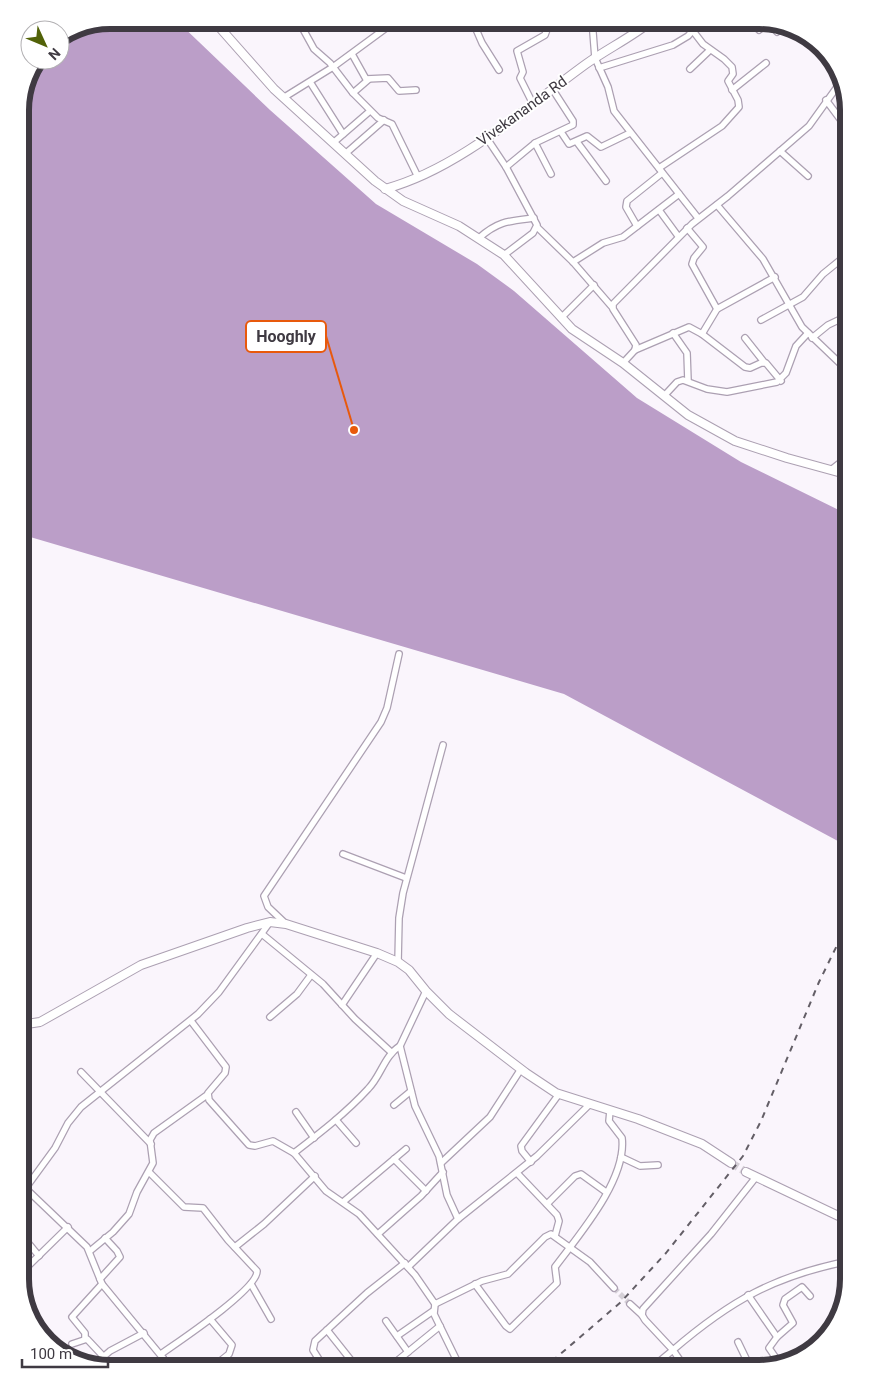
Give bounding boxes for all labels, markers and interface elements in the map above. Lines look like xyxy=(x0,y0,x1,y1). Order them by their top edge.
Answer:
north arrow xyxy=(20,20,70,70)
text: N xyxy=(45,45,64,63)
street label: Vivekananda Rd xyxy=(473,72,571,150)
callout: Hooghly xyxy=(246,321,326,352)
text: Hooghly xyxy=(256,327,317,346)
scale bar xyxy=(22,1336,109,1368)
text: 100 m xyxy=(30,1345,72,1363)

